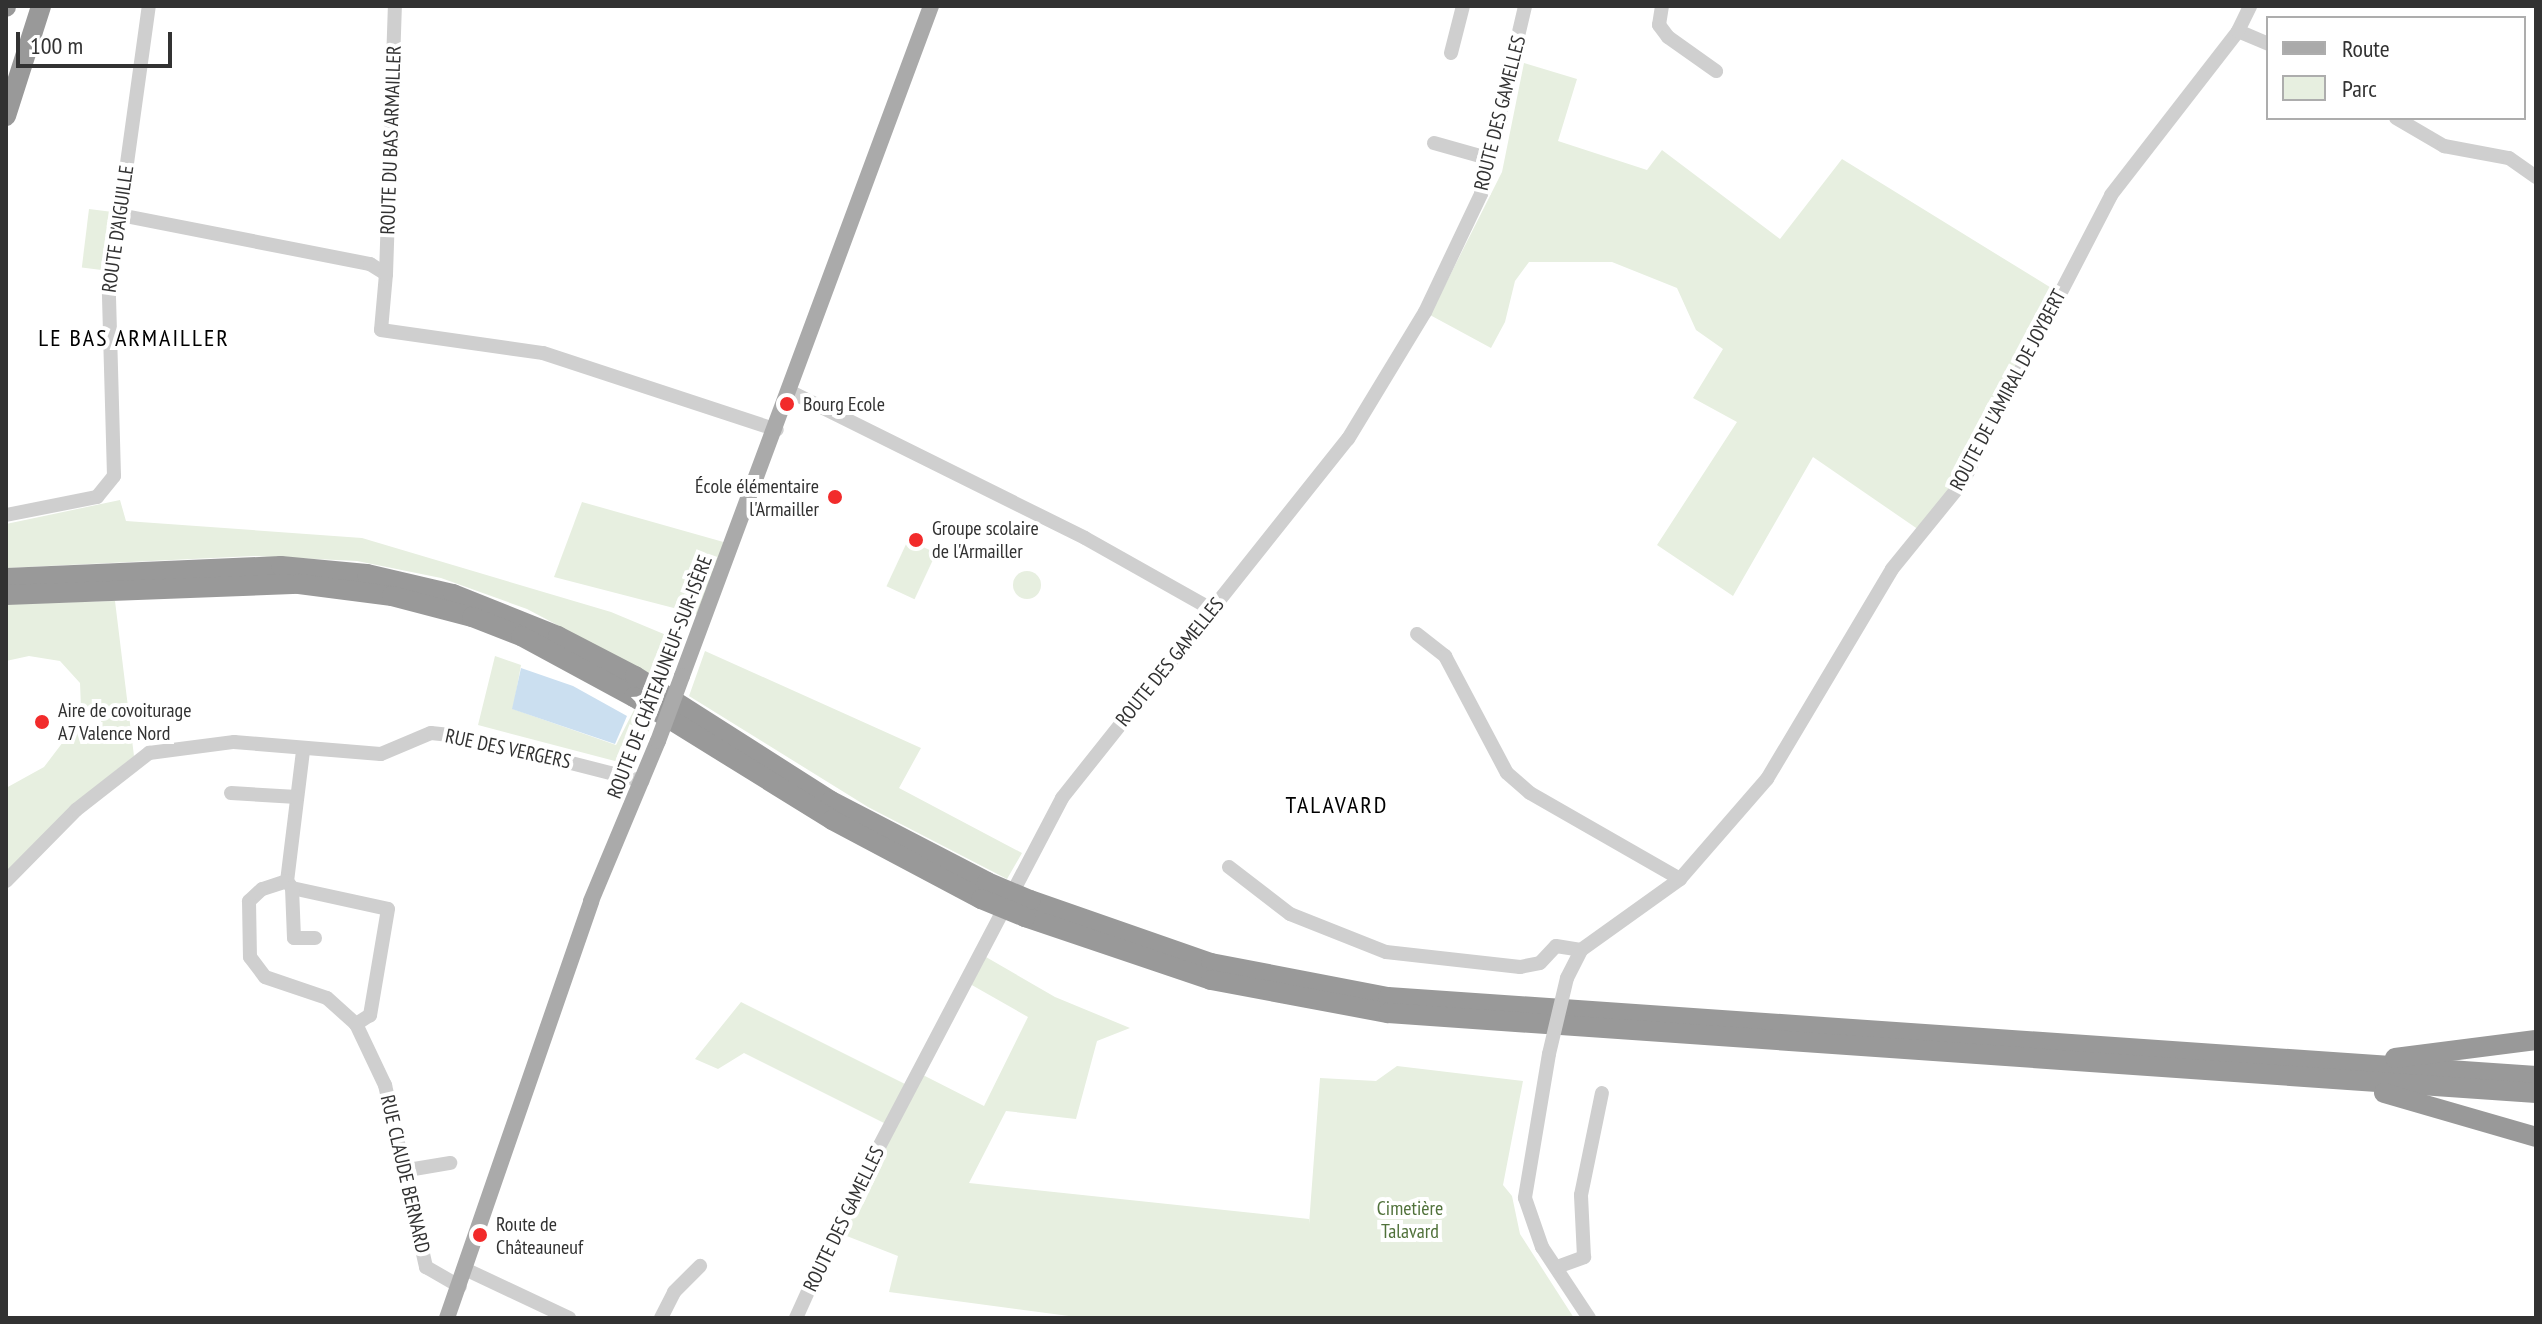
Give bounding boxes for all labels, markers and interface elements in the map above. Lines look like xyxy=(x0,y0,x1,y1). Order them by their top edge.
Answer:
scale bar xyxy=(20,16,176,66)
legend xyxy=(2266,16,2526,120)
text: 100 m xyxy=(30,30,83,61)
street label: ROUTE DES GAMELLES xyxy=(1469,33,1531,193)
text: Route xyxy=(2342,33,2390,64)
street label: ROUTE DU BAS ARMAILLER xyxy=(376,45,406,235)
text: Parc xyxy=(2342,73,2377,104)
street label: ROUTE D'AIGUILLE xyxy=(97,164,139,294)
street label: ROUTE DE L'AMIRAL DE JOYBERT xyxy=(1945,285,2071,495)
district label: LE BAS ARMAILLER xyxy=(38,324,230,352)
place label: Bourg Ecole xyxy=(803,392,885,416)
marker: Bourg Ecole xyxy=(778,395,796,413)
place label: École élémentaire l'Armailler xyxy=(695,474,819,521)
marker: École élémentaire l'Armailler xyxy=(826,488,844,506)
place label: Groupe scolaire de l'Armailler xyxy=(932,516,1039,563)
marker: Groupe scolaire de l'Armailler xyxy=(907,531,925,549)
street label: ROUTE DE CHÂTEAUNEUF-SUR-ISÈRE xyxy=(602,552,718,802)
street label: ROUTE DES GAMELLES xyxy=(1111,593,1229,731)
place label: Aire de covoiturage A7 Valence Nord xyxy=(58,698,191,745)
marker: Aire de covoiturage A7 Valence Nord xyxy=(33,713,51,731)
street label: RUE DES VERGERS xyxy=(443,724,573,774)
district label: TALAVARD xyxy=(1286,791,1388,819)
street label: RUE CLAUDE BERNARD xyxy=(375,1093,435,1255)
street label: ROUTE DES GAMELLES xyxy=(798,1143,890,1295)
park label: Cimetière Talavard xyxy=(1377,1196,1443,1243)
place label: Route de Châteauneuf xyxy=(496,1212,583,1259)
marker: Route de Châteauneuf xyxy=(471,1226,489,1244)

